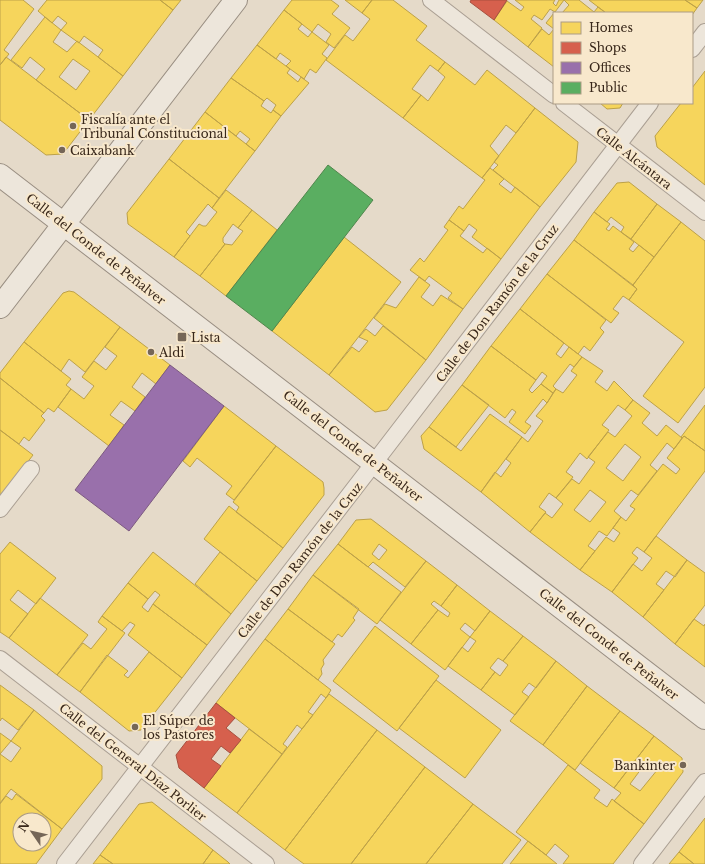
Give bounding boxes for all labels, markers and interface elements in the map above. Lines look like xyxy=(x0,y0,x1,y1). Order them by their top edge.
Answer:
legend xyxy=(553,12,693,104)
text: Homes xyxy=(589,20,633,35)
text: Shops xyxy=(589,40,626,55)
text: Offices xyxy=(589,60,631,75)
text: Public xyxy=(589,80,628,95)
place label: Fiscalía ante el Tribunal Constitucional xyxy=(81,112,227,141)
marker: Fiscalía ante el Tribunal Constitucional xyxy=(68,121,78,131)
street label: Calle Alcántara xyxy=(593,124,675,192)
place label: Caixabank xyxy=(70,143,135,158)
marker: Caixabank xyxy=(57,145,67,155)
street label: Calle del Conde de Peñalver xyxy=(23,190,169,308)
street label: Calle de Don Ramón de la Cruz xyxy=(433,221,562,385)
place label: Lista xyxy=(191,330,221,345)
marker: Lista xyxy=(176,331,188,343)
place label: Aldi xyxy=(158,345,184,360)
marker: Aldi xyxy=(146,347,156,357)
street label: Calle del Conde de Peñalver xyxy=(280,387,426,505)
street label: Calle de Don Ramón de la Cruz xyxy=(234,479,366,641)
street label: Calle del Conde de Peñalver xyxy=(536,585,682,703)
street label: Calle del General Díaz Porlier xyxy=(57,700,210,824)
place label: El Súper de los Pastores xyxy=(143,713,214,742)
marker: El Súper de los Pastores xyxy=(130,722,140,732)
place label: Bankinter xyxy=(614,758,675,773)
marker: Bankinter xyxy=(678,760,688,770)
north arrow xyxy=(12,812,52,852)
text: N xyxy=(15,818,33,835)

